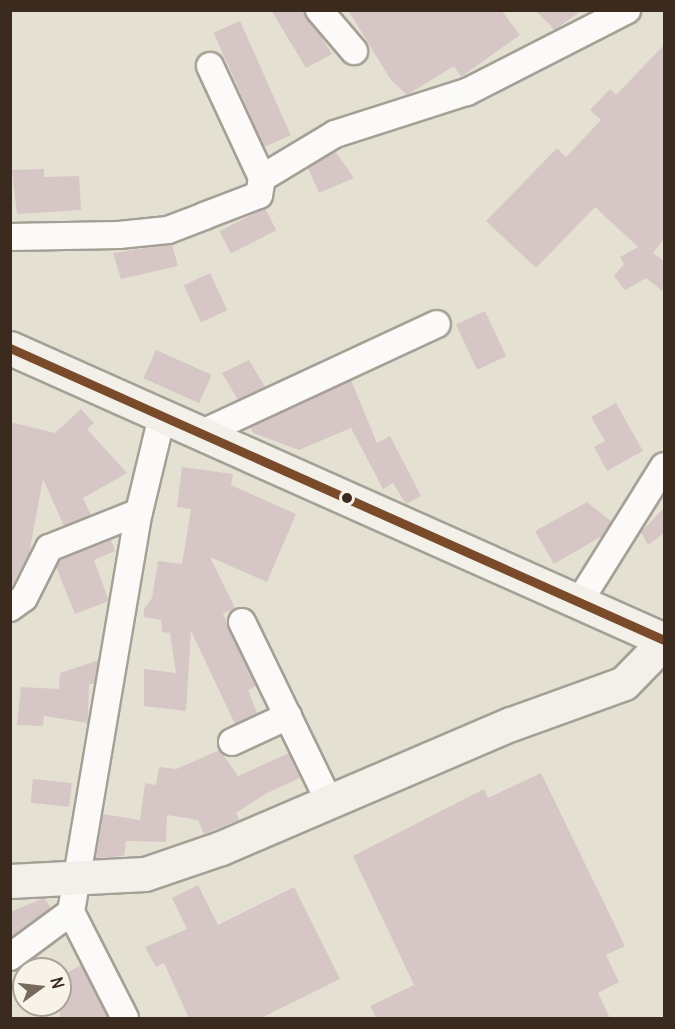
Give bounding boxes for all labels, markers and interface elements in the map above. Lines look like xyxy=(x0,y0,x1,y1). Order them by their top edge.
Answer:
unlabelled marker xyxy=(341,492,353,504)
north arrow xyxy=(12,957,72,1017)
text: N xyxy=(46,975,69,991)

